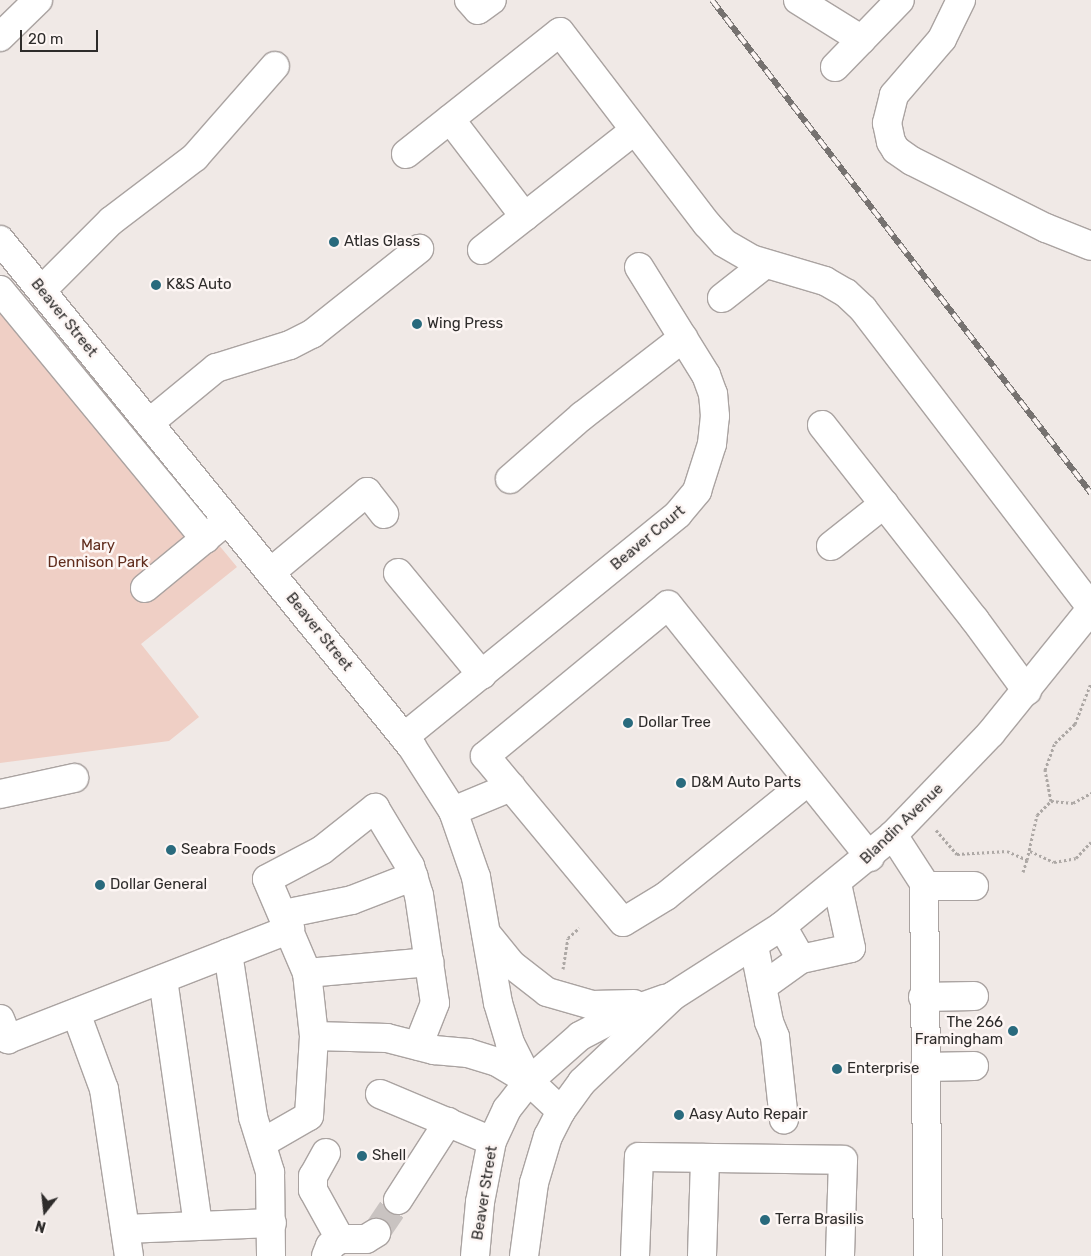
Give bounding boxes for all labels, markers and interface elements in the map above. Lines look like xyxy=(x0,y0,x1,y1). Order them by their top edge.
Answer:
scale bar xyxy=(22,20,100,52)
text: 20 m xyxy=(28,30,63,48)
place label: Atlas Glass xyxy=(344,233,420,251)
marker: Atlas Glass xyxy=(328,236,340,248)
street label: Beaver Street xyxy=(27,275,101,361)
place label: K&S Auto xyxy=(166,276,232,294)
marker: K&S Auto xyxy=(150,279,162,291)
place label: Wing Press xyxy=(427,315,503,333)
marker: Wing Press xyxy=(411,318,423,330)
street label: Beaver Court xyxy=(607,502,689,574)
park label: Mary Dennison Park xyxy=(48,536,148,571)
street label: Beaver Street xyxy=(282,589,356,675)
place label: Dollar Tree xyxy=(638,714,712,732)
marker: Dollar Tree xyxy=(622,717,634,729)
place label: D&M Auto Parts xyxy=(691,774,801,792)
marker: D&M Auto Parts xyxy=(675,777,687,789)
street label: Blandin Avenue xyxy=(857,780,947,868)
place label: Seabra Foods xyxy=(181,841,276,859)
marker: Seabra Foods xyxy=(165,844,177,856)
place label: Dollar General xyxy=(110,876,207,894)
marker: Dollar General xyxy=(94,879,106,891)
place label: The 266 Framingham xyxy=(915,1013,1003,1048)
marker: The 266 Framingham xyxy=(1007,1025,1019,1037)
place label: Enterprise xyxy=(847,1060,919,1078)
marker: Enterprise xyxy=(831,1063,843,1075)
place label: Aasy Auto Repair xyxy=(689,1106,808,1124)
marker: Aasy Auto Repair xyxy=(673,1109,685,1121)
street label: Beaver Street xyxy=(469,1144,501,1242)
place label: Shell xyxy=(372,1147,406,1165)
marker: Shell xyxy=(356,1150,368,1162)
north arrow xyxy=(20,1186,70,1236)
place label: Terra Brasilis xyxy=(775,1211,864,1229)
marker: Terra Brasilis xyxy=(759,1214,771,1226)
text: N xyxy=(34,1216,48,1235)

